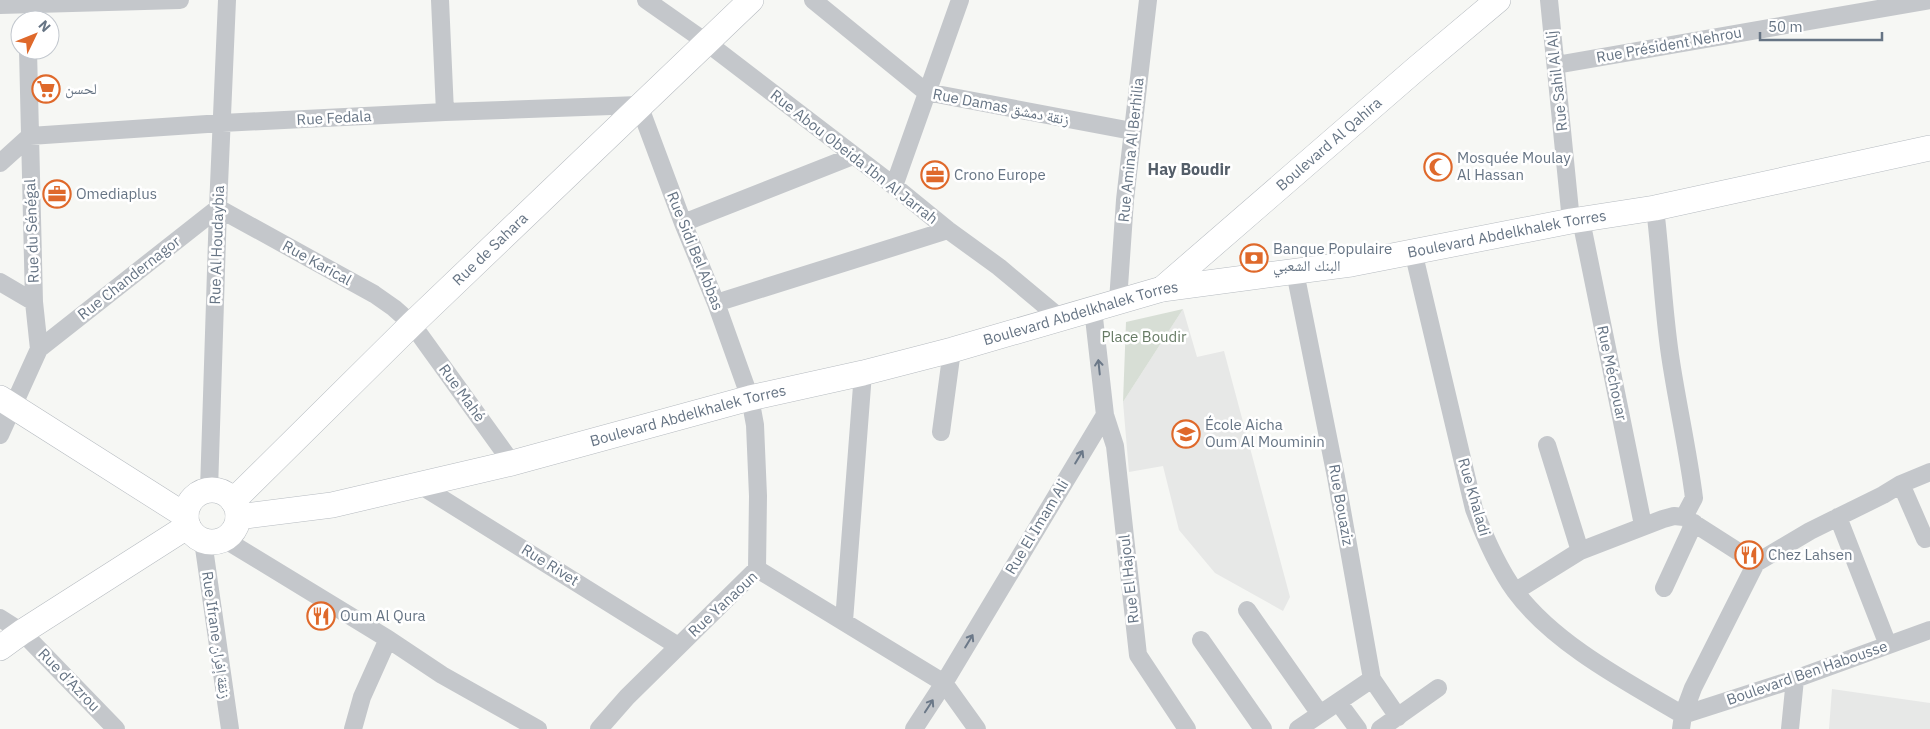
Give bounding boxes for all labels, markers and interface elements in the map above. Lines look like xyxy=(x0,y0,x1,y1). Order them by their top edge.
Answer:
north arrow xyxy=(10,10,60,60)
scale bar xyxy=(1760,10,1882,42)
text: N xyxy=(34,16,55,36)
text: 50 m xyxy=(1768,17,1803,36)
street label: Rue Président Nehrou xyxy=(1595,22,1743,67)
street label: Rue Sahil Al Alj xyxy=(1542,30,1571,132)
supermarket icon: لحسن xyxy=(31,74,61,104)
street label: Rue Amina Al Berhilia xyxy=(1113,77,1148,223)
place label: لحسن xyxy=(65,79,97,99)
street label: Rue Damas زنقة دمشق xyxy=(931,84,1071,130)
street label: Rue Abou Obeida Ibn Al Jarrah xyxy=(767,85,942,228)
street label: Boulevard Al Qahira xyxy=(1272,93,1385,195)
street label: Rue Fedala xyxy=(296,106,372,129)
place label: Mosquée Moulay Al Hassan xyxy=(1457,148,1571,184)
mosque icon: Mosquée Moulay Al Hassan xyxy=(1423,152,1453,182)
district label: Hay Boudir xyxy=(1148,159,1231,179)
office icon: Crono Europe xyxy=(920,160,950,190)
place label: Crono Europe xyxy=(954,165,1046,184)
street label: Rue du Sénégal xyxy=(20,179,43,283)
office icon: Omediaplus xyxy=(42,179,72,209)
place label: Omediaplus xyxy=(76,184,157,203)
street label: Rue Al Houdaybia xyxy=(205,185,228,305)
street label: Rue Sidi Bel Abbas xyxy=(663,189,728,313)
street label: Boulevard Abdelkhalek Torres xyxy=(1406,206,1608,262)
street label: Rue de Sahara xyxy=(448,208,532,289)
street label: Rue Chandernagor xyxy=(74,231,184,324)
street label: Rue Karical xyxy=(279,236,355,289)
place label: Banque Populaire البنك الشعبي xyxy=(1273,239,1392,278)
bank icon: Banque Populaire البنك الشعبي xyxy=(1239,243,1269,273)
street label: Boulevard Abdelkhalek Torres xyxy=(981,277,1179,349)
street label: Rue Méchouar xyxy=(1593,324,1632,423)
park label: Place Boudir xyxy=(1101,327,1187,346)
one-way arrow xyxy=(1094,359,1104,375)
street label: Rue Mahé xyxy=(435,360,490,425)
street label: Boulevard Abdelkhalek Torres xyxy=(588,380,788,450)
place label: École Aicha Oum Al Mouminin xyxy=(1205,415,1325,451)
school or university icon: École Aicha Oum Al Mouminin xyxy=(1171,419,1201,449)
one-way arrow xyxy=(1075,450,1085,464)
street label: Rue Khaladi xyxy=(1454,456,1495,538)
street label: Rue Bouaziz xyxy=(1325,463,1358,547)
street label: Rue El Imam Ali xyxy=(1001,476,1072,578)
street label: Rue El Hajoul xyxy=(1114,533,1143,625)
street label: Rue Rivet xyxy=(518,540,582,590)
restaurant icon: Chez Lahsen xyxy=(1734,540,1764,570)
place label: Chez Lahsen xyxy=(1768,545,1853,564)
street label: Rue Yanaoun xyxy=(684,567,761,641)
street label: Rue Ifrane زنقة إفران xyxy=(197,570,235,700)
restaurant icon: Oum Al Qura xyxy=(306,601,336,631)
place label: Oum Al Qura xyxy=(340,606,426,625)
one-way arrow xyxy=(964,635,974,649)
street label: Boulevard Ben Habousse xyxy=(1724,636,1890,709)
street label: Rue d’Azrou xyxy=(34,644,104,715)
one-way arrow xyxy=(923,699,934,713)

